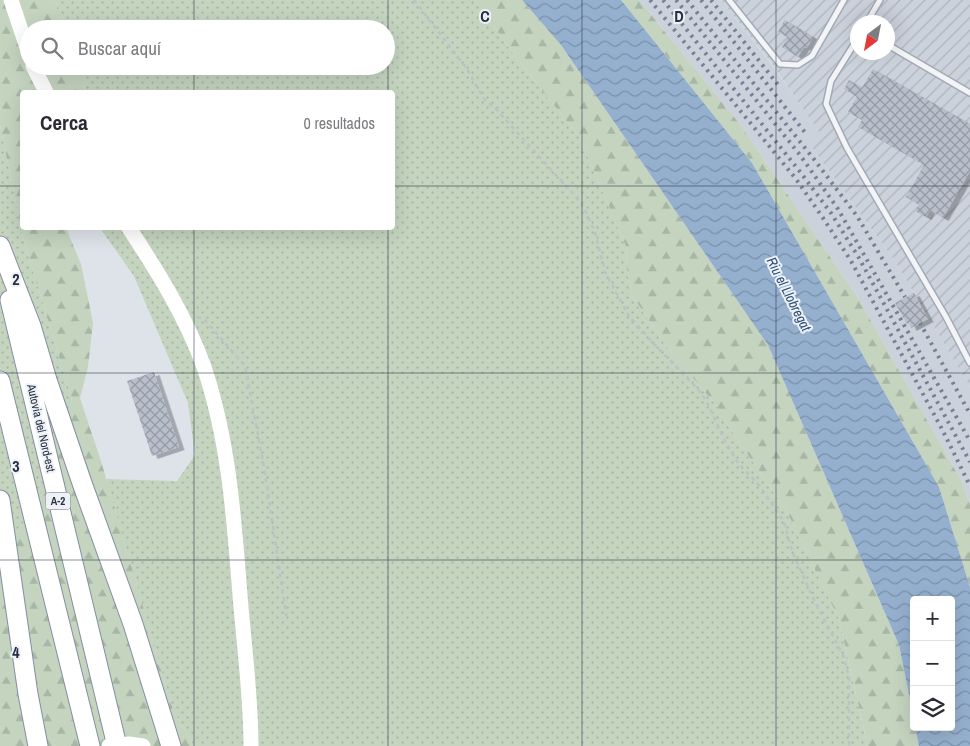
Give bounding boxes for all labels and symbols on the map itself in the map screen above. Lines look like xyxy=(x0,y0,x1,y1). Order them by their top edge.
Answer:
text: C xyxy=(480,5,490,27)
text: D xyxy=(674,5,684,27)
north arrow xyxy=(850,15,895,60)
water label: Riu el Llobregat xyxy=(763,254,816,335)
text: 2 xyxy=(12,268,20,290)
street label: Autovia del Nord-est xyxy=(23,382,59,474)
text: 3 xyxy=(12,455,20,477)
road number: A-2 xyxy=(46,492,70,510)
text: 4 xyxy=(12,641,20,663)

